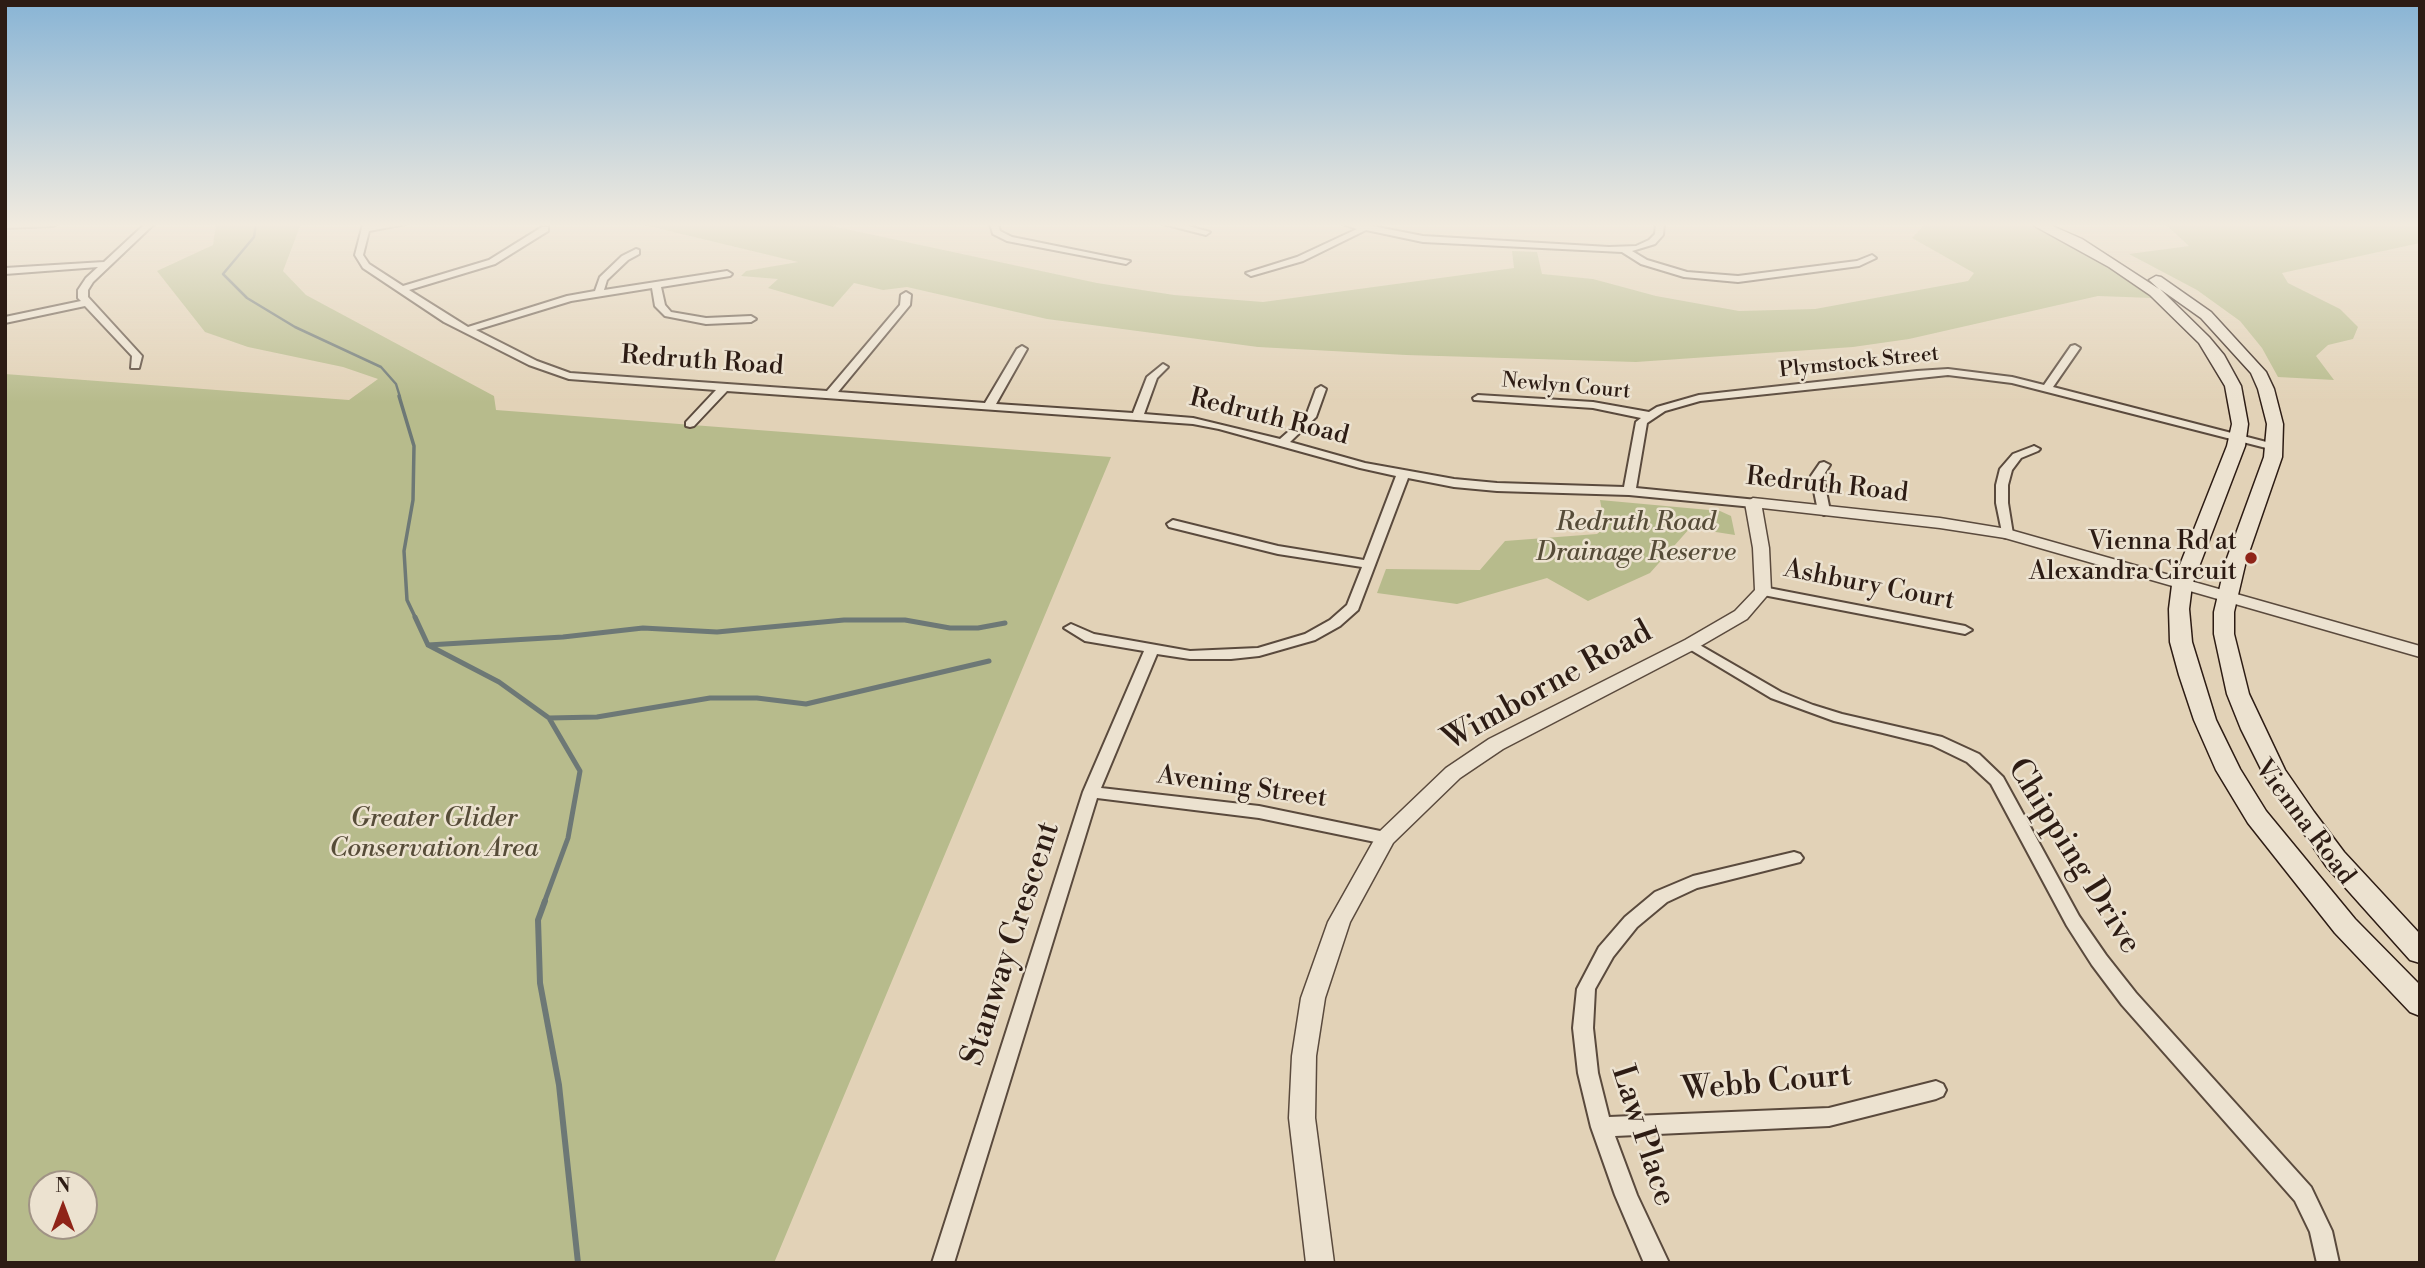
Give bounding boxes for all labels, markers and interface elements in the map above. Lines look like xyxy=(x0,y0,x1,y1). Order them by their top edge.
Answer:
street label: Redruth Road xyxy=(620,341,784,383)
street label: Plymstock Street xyxy=(1778,342,1940,384)
street label: Newlyn Court xyxy=(1501,369,1631,405)
street label: Redruth Road xyxy=(1186,383,1352,453)
street label: Redruth Road xyxy=(1744,462,1910,510)
park label: Redruth Road Drainage Reserve xyxy=(1536,508,1736,570)
place label: Vienna Rd at Alexandra Circuit xyxy=(2029,527,2237,588)
marker: Vienna Rd at Alexandra Circuit xyxy=(2243,550,2259,566)
street label: Ashbury Court xyxy=(1781,554,1957,618)
street label: Wimborne Road xyxy=(1437,614,1659,760)
street label: Chipping Drive xyxy=(1998,752,2148,962)
street label: Vienna Road xyxy=(2247,754,2361,892)
street label: Avening Street xyxy=(1155,761,1329,815)
park label: Greater Glider Conservation Area xyxy=(330,804,538,866)
street label: Stanway Crescent xyxy=(954,817,1070,1071)
street label: Webb Court xyxy=(1680,1057,1854,1111)
street label: Law Place xyxy=(1601,1061,1683,1211)
north arrow xyxy=(28,1170,98,1240)
text: N xyxy=(55,1174,71,1198)

